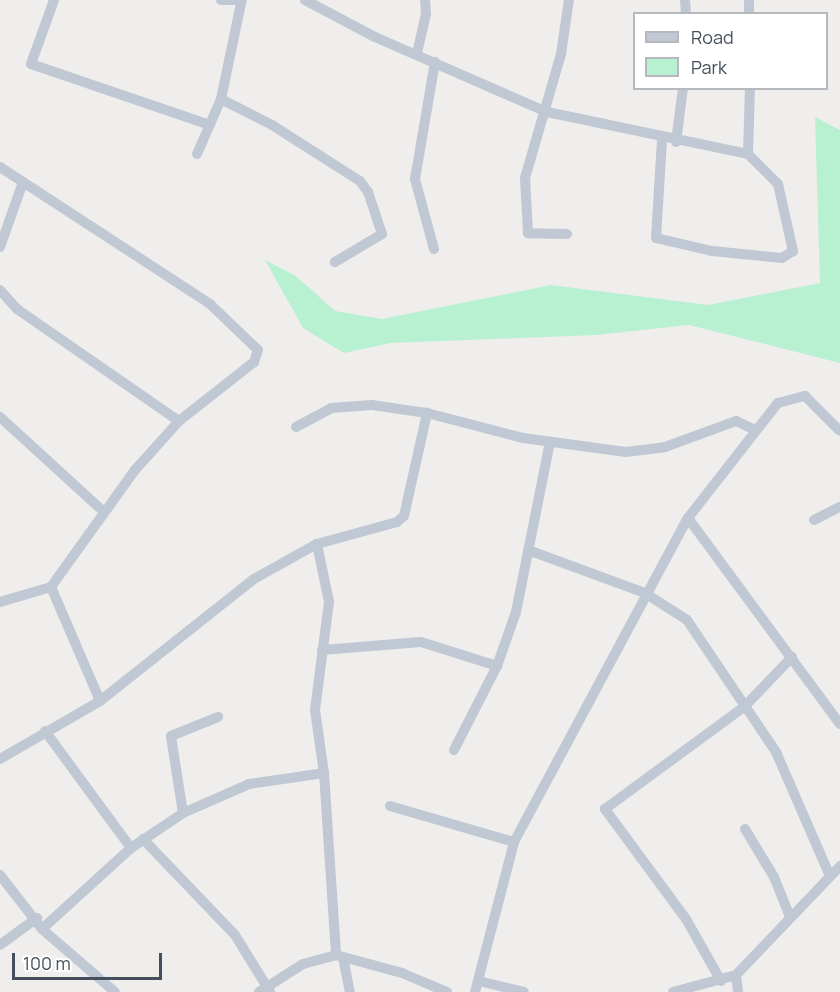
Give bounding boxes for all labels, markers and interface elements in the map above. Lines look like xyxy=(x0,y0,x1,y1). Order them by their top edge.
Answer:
legend xyxy=(633,12,828,90)
text: Road xyxy=(691,25,734,49)
text: Park xyxy=(691,55,727,79)
scale bar xyxy=(15,941,165,979)
text: 100 m xyxy=(23,951,71,975)

